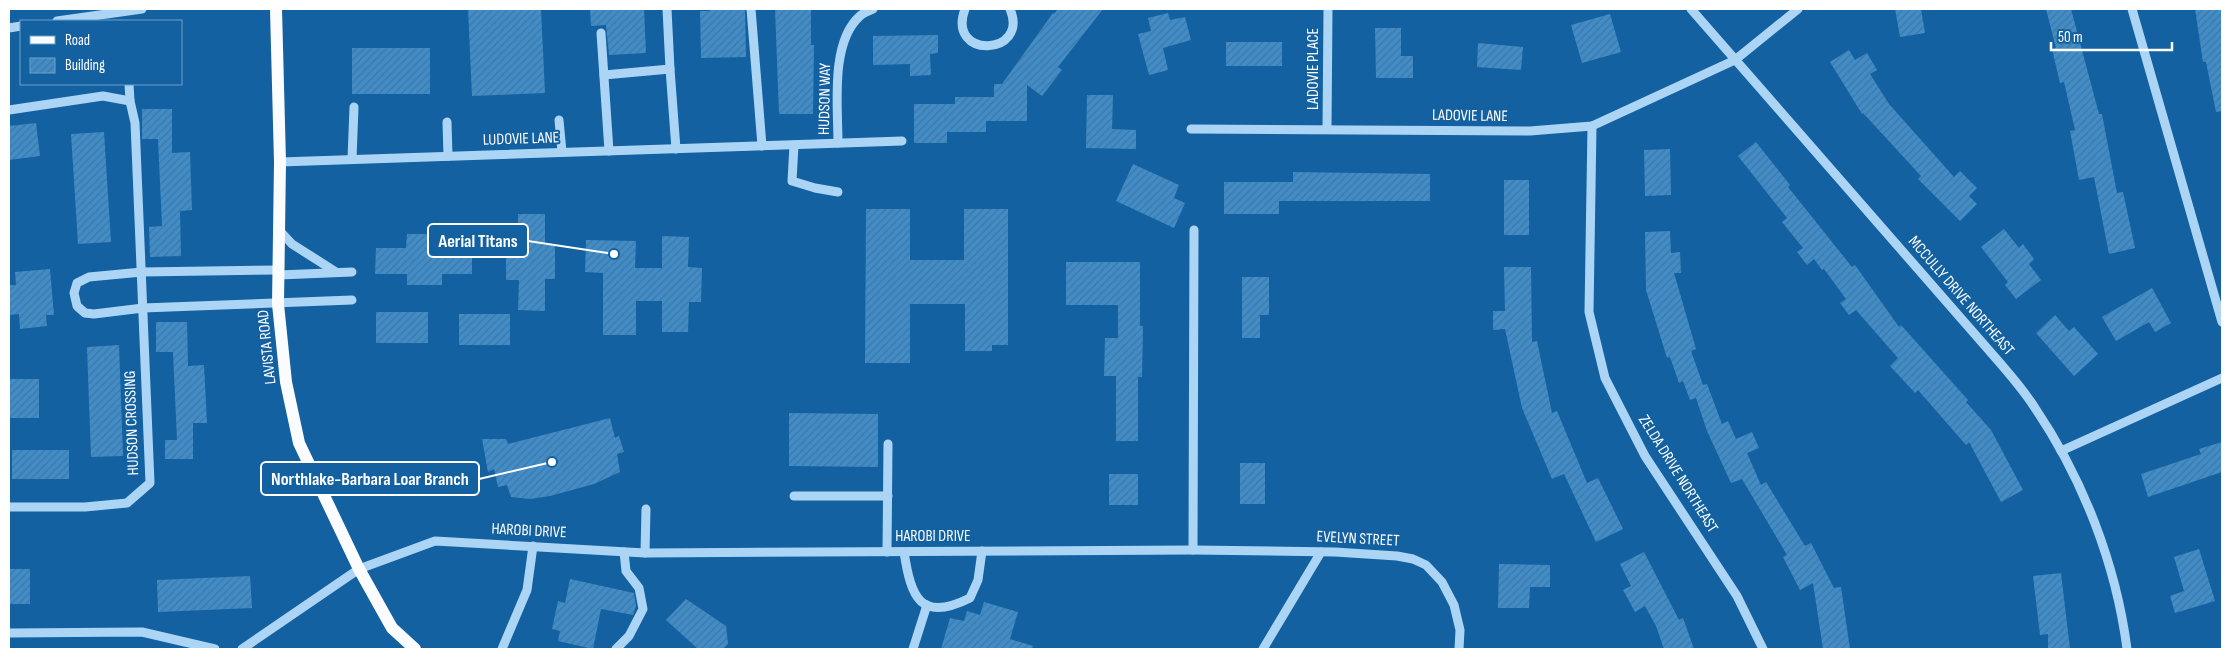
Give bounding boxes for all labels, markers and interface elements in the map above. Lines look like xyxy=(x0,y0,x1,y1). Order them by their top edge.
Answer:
legend xyxy=(20,20,182,85)
scale bar xyxy=(2051,20,2172,52)
street label: LADOVIE PLACE xyxy=(1304,28,1323,110)
text: 50 m xyxy=(2058,28,2083,47)
text: Road xyxy=(65,31,90,50)
text: Building xyxy=(65,56,105,75)
street label: HUDSON WAY xyxy=(815,62,835,135)
street label: LADOVIE LANE xyxy=(1432,106,1508,126)
street label: LUDOVIE LANE xyxy=(482,128,560,150)
callout: Aerial Titans xyxy=(428,224,528,257)
text: Aerial Titans xyxy=(437,231,518,252)
street label: MCCULLY DRIVE NORTHEAST xyxy=(1904,232,2018,360)
street label: LAVISTA ROAD xyxy=(254,309,280,385)
street label: HUDSON CROSSING xyxy=(121,370,143,476)
street label: ZELDA DRIVE NORTHEAST xyxy=(1634,412,1722,537)
callout: Northlake-Barbara Loar Branch xyxy=(261,462,479,495)
text: Northlake-Barbara Loar Branch xyxy=(271,469,469,490)
street label: HAROBI DRIVE xyxy=(491,520,567,542)
street label: HAROBI DRIVE xyxy=(895,527,971,546)
street label: EVELYN STREET xyxy=(1316,527,1400,551)

